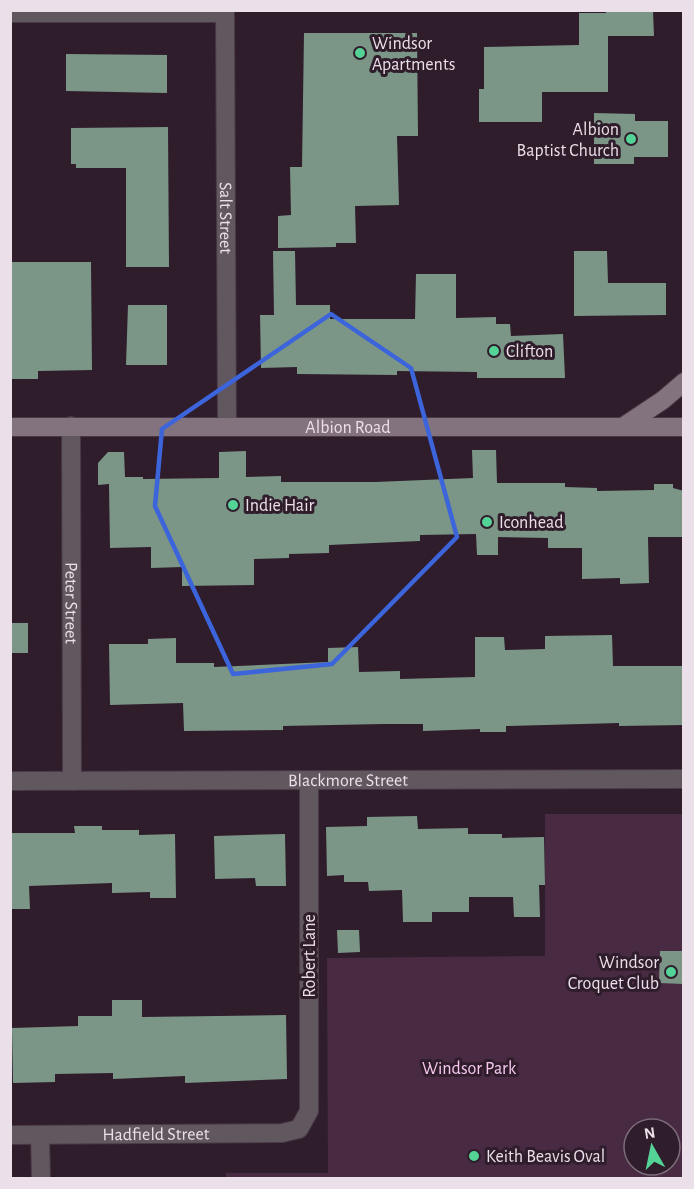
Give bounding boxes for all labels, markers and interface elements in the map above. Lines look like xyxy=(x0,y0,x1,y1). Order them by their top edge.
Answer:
place label: Windsor Apartments xyxy=(372,35,455,74)
marker: Windsor Apartments xyxy=(353,46,367,60)
place label: Albion Baptist Church xyxy=(517,121,619,160)
marker: Albion Baptist Church xyxy=(624,132,638,146)
street label: Salt Street xyxy=(216,182,234,254)
place label: Clifton xyxy=(506,343,553,361)
marker: Clifton xyxy=(487,344,501,358)
street label: Albion Road xyxy=(305,419,391,437)
place label: Indie Hair xyxy=(245,497,315,515)
marker: Indie Hair xyxy=(226,498,240,512)
place label: Iconhead xyxy=(499,514,564,532)
marker: Iconhead xyxy=(480,515,494,529)
street label: Peter Street xyxy=(61,562,80,644)
street label: Blackmore Street xyxy=(288,772,408,790)
street label: Robert Lane xyxy=(301,914,319,998)
place label: Windsor Croquet Club xyxy=(568,954,659,993)
marker: Windsor Croquet Club xyxy=(664,965,678,979)
park label: Windsor Park xyxy=(422,1060,517,1078)
north arrow xyxy=(622,1117,682,1177)
text: N xyxy=(643,1124,657,1142)
street label: Hadfield Street xyxy=(102,1126,210,1144)
place label: Keith Beavis Oval xyxy=(486,1148,605,1166)
marker: Keith Beavis Oval xyxy=(467,1149,481,1163)

